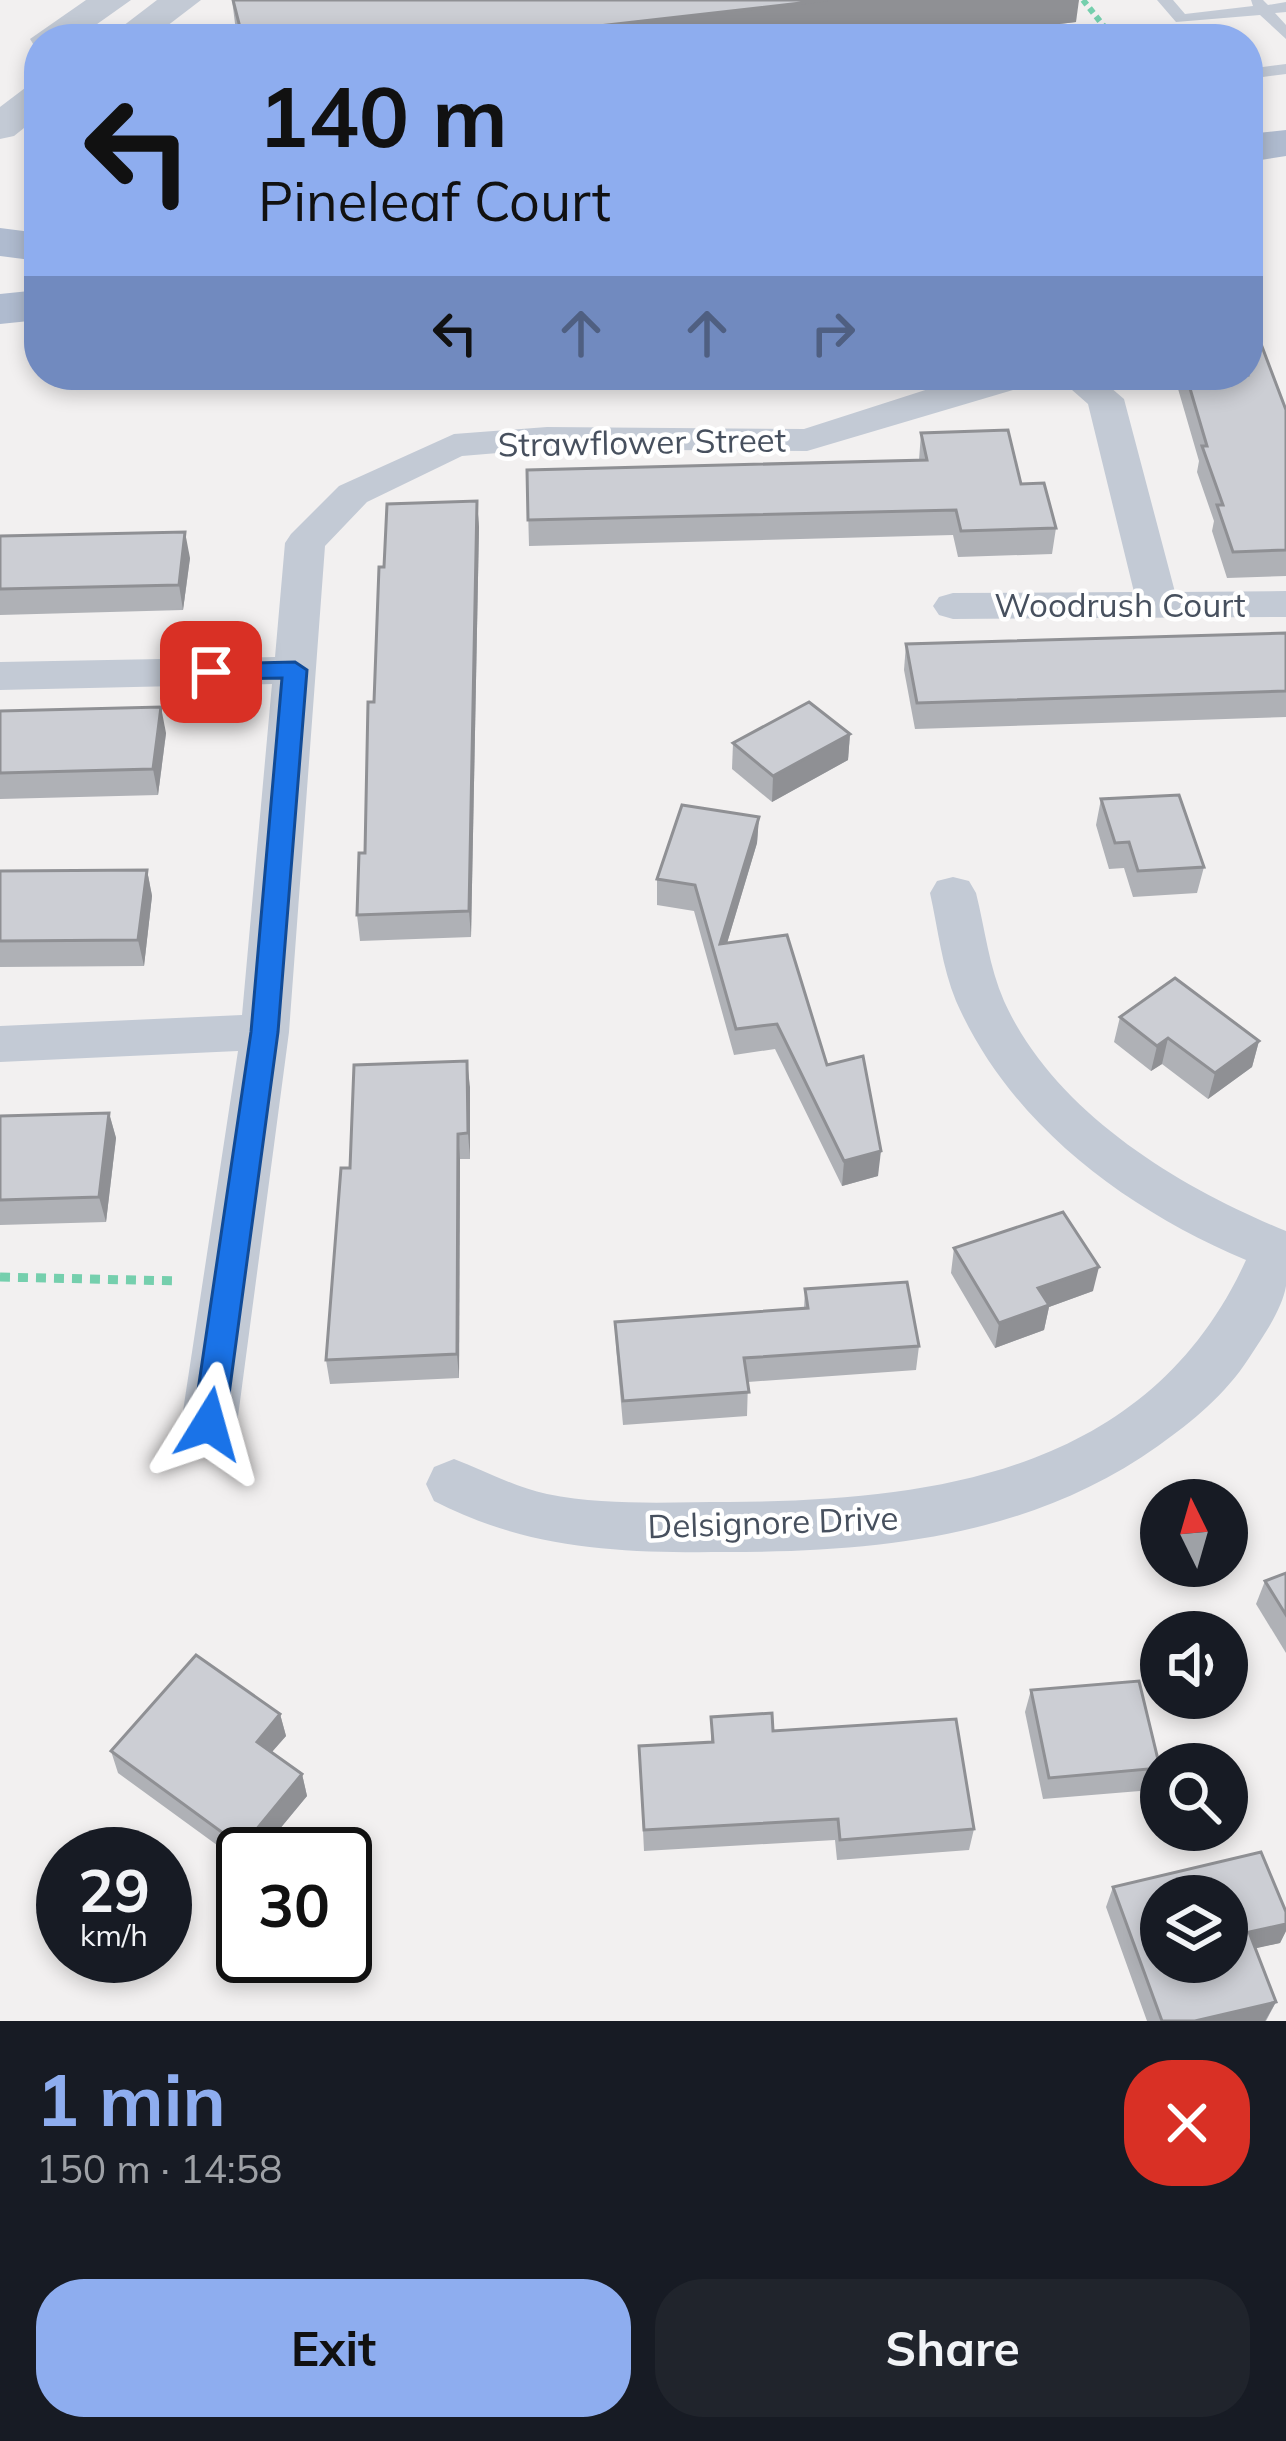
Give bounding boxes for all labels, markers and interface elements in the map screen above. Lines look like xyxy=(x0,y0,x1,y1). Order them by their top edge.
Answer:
text: 140 m xyxy=(258,63,508,168)
icon: left xyxy=(60,72,216,228)
text: Pineleaf Court xyxy=(258,167,611,235)
icon: left xyxy=(422,300,488,366)
icon: ahead xyxy=(548,300,614,366)
icon: ahead xyxy=(674,300,740,366)
icon: right xyxy=(800,300,866,366)
street label: Strawflower Street xyxy=(498,418,786,465)
street label: Woodrush Court xyxy=(994,584,1246,625)
pin xyxy=(160,621,262,723)
icon: arrive xyxy=(178,639,244,705)
position arrow xyxy=(146,1361,272,1487)
north arrow xyxy=(1140,1479,1248,1587)
map controls xyxy=(1140,1479,1248,1983)
street label: Delsignore Drive xyxy=(647,1497,899,1546)
button: sound xyxy=(1140,1611,1248,1719)
button: search xyxy=(1140,1743,1248,1851)
speed limit sign: 30 xyxy=(216,1827,372,1983)
text: 29 xyxy=(78,1852,150,1927)
button: layers xyxy=(1140,1875,1248,1983)
text: km/h xyxy=(80,1916,148,1954)
text: 1 min xyxy=(36,2054,226,2144)
button: close xyxy=(1124,2060,1250,2186)
text: 150 m · 14:58 xyxy=(36,2144,282,2193)
button: Exit xyxy=(36,2279,631,2417)
button: Share xyxy=(655,2279,1250,2417)

